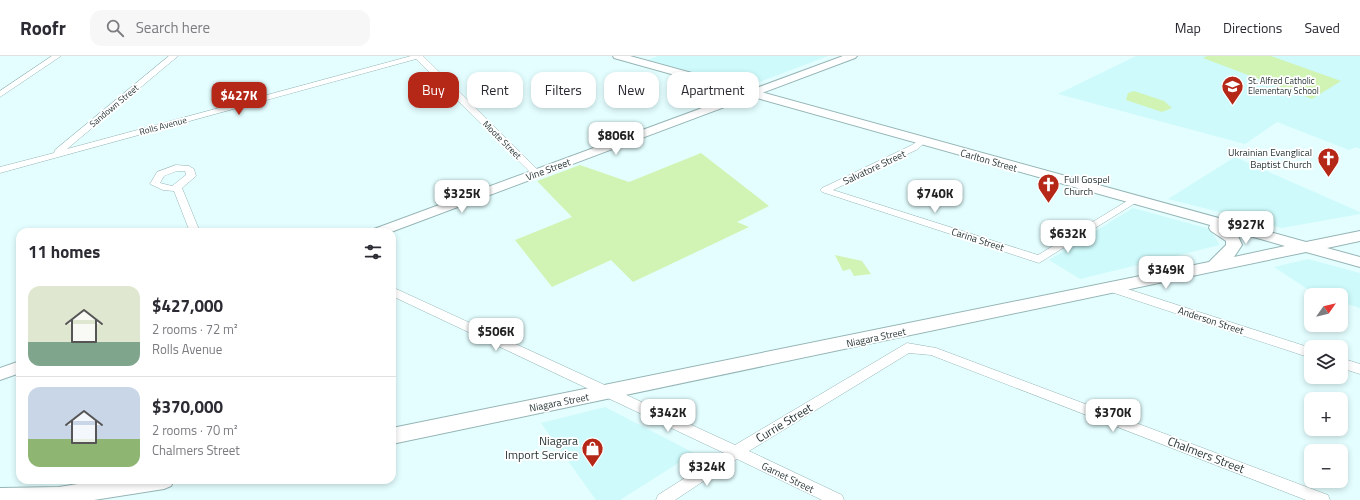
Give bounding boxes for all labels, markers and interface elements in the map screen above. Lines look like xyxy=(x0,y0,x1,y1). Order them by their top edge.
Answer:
search box xyxy=(90,10,370,46)
text: Roofr xyxy=(20,13,66,42)
text: Search here xyxy=(136,16,210,39)
icon: search xyxy=(104,17,126,39)
text: Map xyxy=(1175,17,1201,38)
text: Directions xyxy=(1223,17,1282,38)
text: Saved xyxy=(1304,17,1340,38)
chip: Buy xyxy=(408,72,459,108)
chip: Rent xyxy=(467,72,523,108)
chip: Filters xyxy=(531,72,596,108)
chip: New xyxy=(604,72,659,108)
chip: Apartment xyxy=(667,72,759,108)
school or university icon: St. Alfred Catholic Elementary School xyxy=(1219,73,1245,106)
place label: St. Alfred Catholic Elementary School xyxy=(1248,74,1319,97)
street label: Sandown Street xyxy=(86,81,142,130)
pin: $427K xyxy=(211,82,267,116)
text: $427K xyxy=(221,85,257,105)
street label: Rolls Avenue xyxy=(138,113,189,138)
street label: Moote Street xyxy=(480,117,525,162)
pin: $806K xyxy=(588,122,644,156)
text: $806K xyxy=(598,125,634,145)
street label: Carlton Street xyxy=(959,145,1019,176)
place label: Ukrainian Evanglical Baptist Church xyxy=(1228,145,1312,172)
church icon: Ukrainian Evanglical Baptist Church xyxy=(1315,145,1341,178)
street label: Salvatore Street xyxy=(840,146,908,189)
street label: Vine Street xyxy=(524,154,573,184)
church icon: Full Gospel Church xyxy=(1036,172,1062,205)
place label: Full Gospel Church xyxy=(1064,172,1110,199)
pin: $325K xyxy=(434,180,490,214)
pin: $740K xyxy=(907,180,963,214)
text: $325K xyxy=(444,183,480,203)
text: $740K xyxy=(917,183,953,203)
pin: $927K xyxy=(1218,211,1274,245)
text: $927K xyxy=(1228,214,1264,234)
pin: $632K xyxy=(1040,220,1096,254)
text: $632K xyxy=(1050,223,1086,243)
street label: Carina Street xyxy=(950,224,1007,255)
text: 11 homes xyxy=(28,239,100,265)
icon: filters xyxy=(362,241,384,263)
pin: $349K xyxy=(1138,256,1194,290)
text: $349K xyxy=(1148,259,1184,279)
north arrow xyxy=(1304,288,1348,332)
map controls xyxy=(1304,288,1348,488)
text: $427,000 xyxy=(152,293,223,319)
icon: home xyxy=(60,302,108,350)
street label: Anderson Street xyxy=(1176,303,1246,338)
pin: $506K xyxy=(468,318,524,352)
text: 2 rooms · 72 m² xyxy=(152,319,238,339)
text: $506K xyxy=(478,321,514,341)
street label: Niagara Street xyxy=(845,324,908,351)
text: Rolls Avenue xyxy=(152,339,222,359)
button: layers xyxy=(1304,340,1348,384)
street label: Niagara Street xyxy=(528,389,591,416)
button: + xyxy=(1304,392,1348,436)
text: $370,000 xyxy=(152,394,223,420)
street label: Currie Street xyxy=(752,398,816,447)
pin: $342K xyxy=(640,399,696,433)
pin: $370K xyxy=(1085,399,1141,433)
text: $342K xyxy=(650,402,686,422)
text: $370K xyxy=(1095,402,1131,422)
icon: home xyxy=(60,403,108,451)
text: 2 rooms · 70 m² xyxy=(152,420,238,440)
place label: Niagara Import Service xyxy=(505,431,578,464)
street label: Chalmers Street xyxy=(1165,431,1248,478)
shop icon: Niagara Import Service xyxy=(580,435,606,468)
text: Chalmers Street xyxy=(152,440,240,460)
button: − xyxy=(1304,444,1348,488)
pin: $324K xyxy=(679,453,735,487)
text: $324K xyxy=(689,456,725,476)
street label: Garnet Street xyxy=(759,458,817,497)

